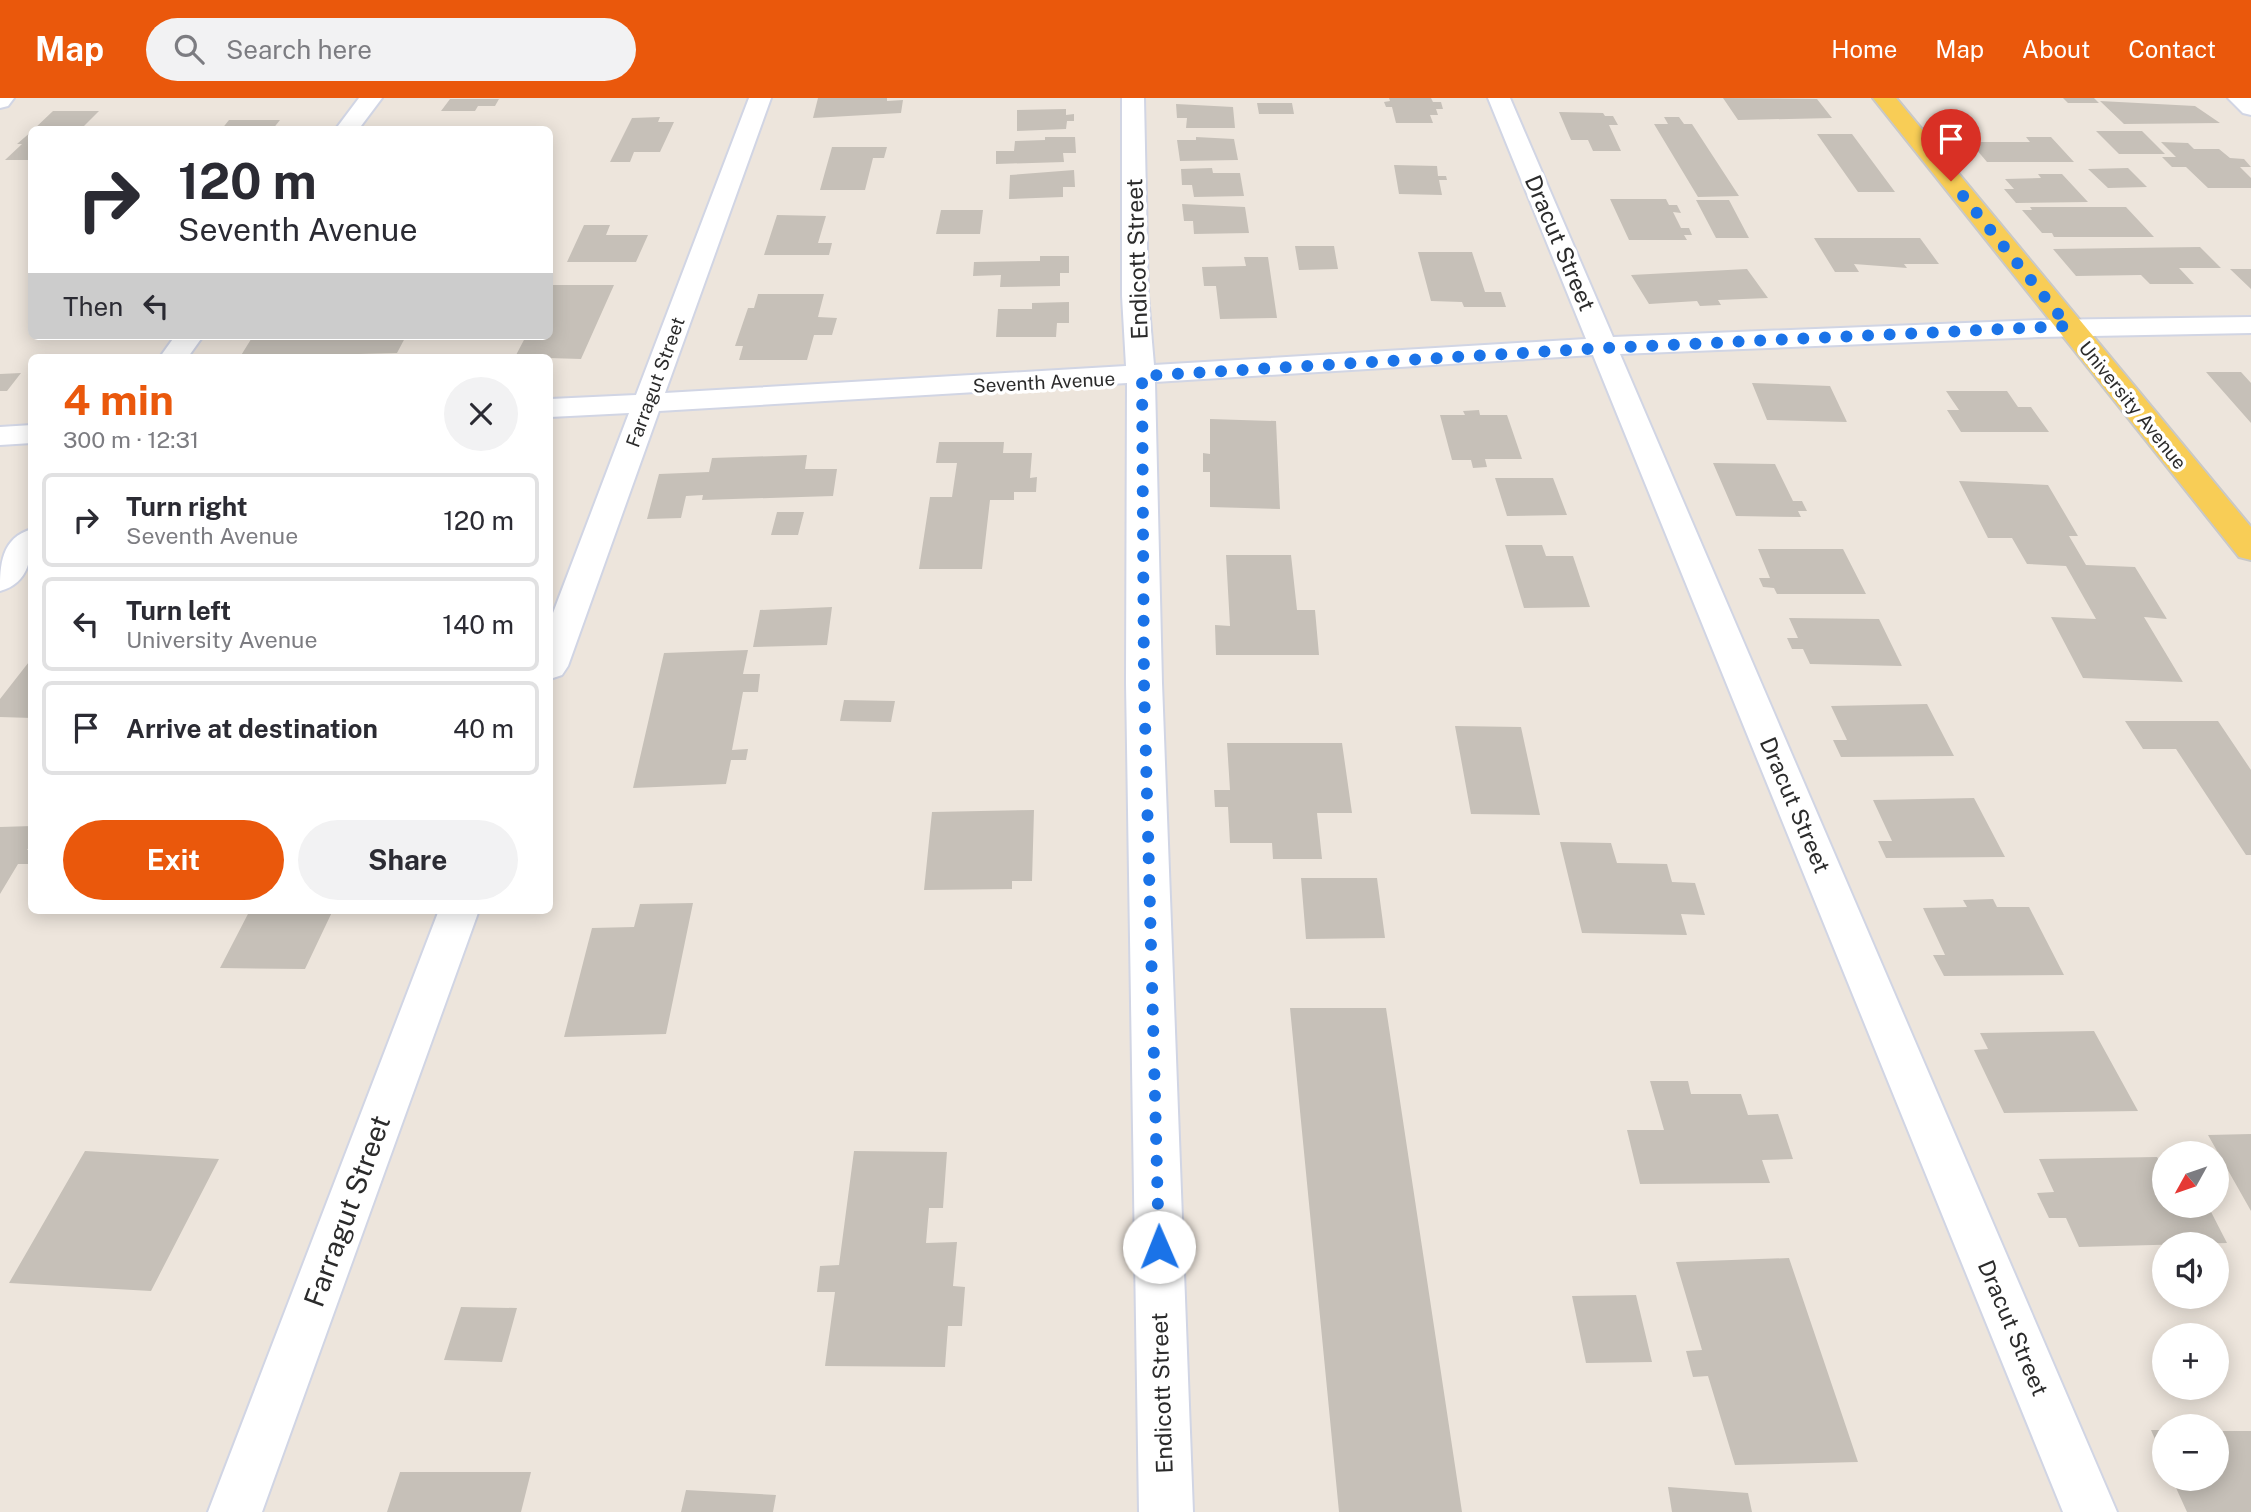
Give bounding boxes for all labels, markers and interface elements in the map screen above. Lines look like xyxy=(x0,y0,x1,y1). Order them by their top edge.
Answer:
search box xyxy=(146,18,636,81)
text: Map xyxy=(35,30,104,68)
icon: search xyxy=(170,30,208,68)
text: Search here xyxy=(226,34,372,65)
text: Home xyxy=(1831,35,1897,63)
text: Map xyxy=(1935,35,1984,63)
text: About xyxy=(2022,35,2090,63)
text: Contact xyxy=(2128,35,2216,63)
pin xyxy=(1921,109,1981,181)
icon: arrive xyxy=(1932,120,1970,158)
text: 120 m xyxy=(178,152,317,210)
icon: right xyxy=(63,154,154,245)
street label: Dracut Street xyxy=(1520,171,1601,315)
street label: Endicott Street xyxy=(1120,178,1153,340)
text: Seventh Avenue xyxy=(178,211,418,248)
icon: left xyxy=(137,287,175,325)
text: Then xyxy=(63,291,123,322)
street label: Farragut Street xyxy=(621,314,689,450)
street label: University Avenue xyxy=(2075,337,2191,473)
street label: Seventh Avenue xyxy=(972,367,1116,397)
text: 4 min xyxy=(63,375,174,424)
button: close xyxy=(444,377,518,451)
text: 300 m · 12:31 xyxy=(63,426,199,453)
text: Turn right xyxy=(126,491,248,522)
icon: right xyxy=(67,501,105,539)
text: 120 m xyxy=(443,505,514,536)
text: Seventh Avenue xyxy=(126,522,298,549)
text: Turn left xyxy=(126,595,231,626)
icon: left xyxy=(67,605,105,643)
text: 140 m xyxy=(442,609,514,640)
text: University Avenue xyxy=(126,626,317,653)
icon: arrive xyxy=(67,709,105,747)
text: Arrive at destination xyxy=(126,713,378,744)
text: 40 m xyxy=(453,713,514,744)
street label: Dracut Street xyxy=(1755,733,1836,877)
button: Exit xyxy=(63,820,284,900)
button: Share xyxy=(298,820,518,900)
street label: Farragut Street xyxy=(297,1111,396,1311)
north arrow xyxy=(2152,1141,2230,1218)
map controls xyxy=(2152,1141,2229,1491)
position arrow xyxy=(1122,1210,1196,1284)
button: sound xyxy=(2152,1232,2229,1309)
street label: Dracut Street xyxy=(1973,1256,2054,1400)
street label: Endicott Street xyxy=(1145,1312,1178,1474)
button: + xyxy=(2152,1323,2229,1400)
button: − xyxy=(2152,1414,2229,1491)

